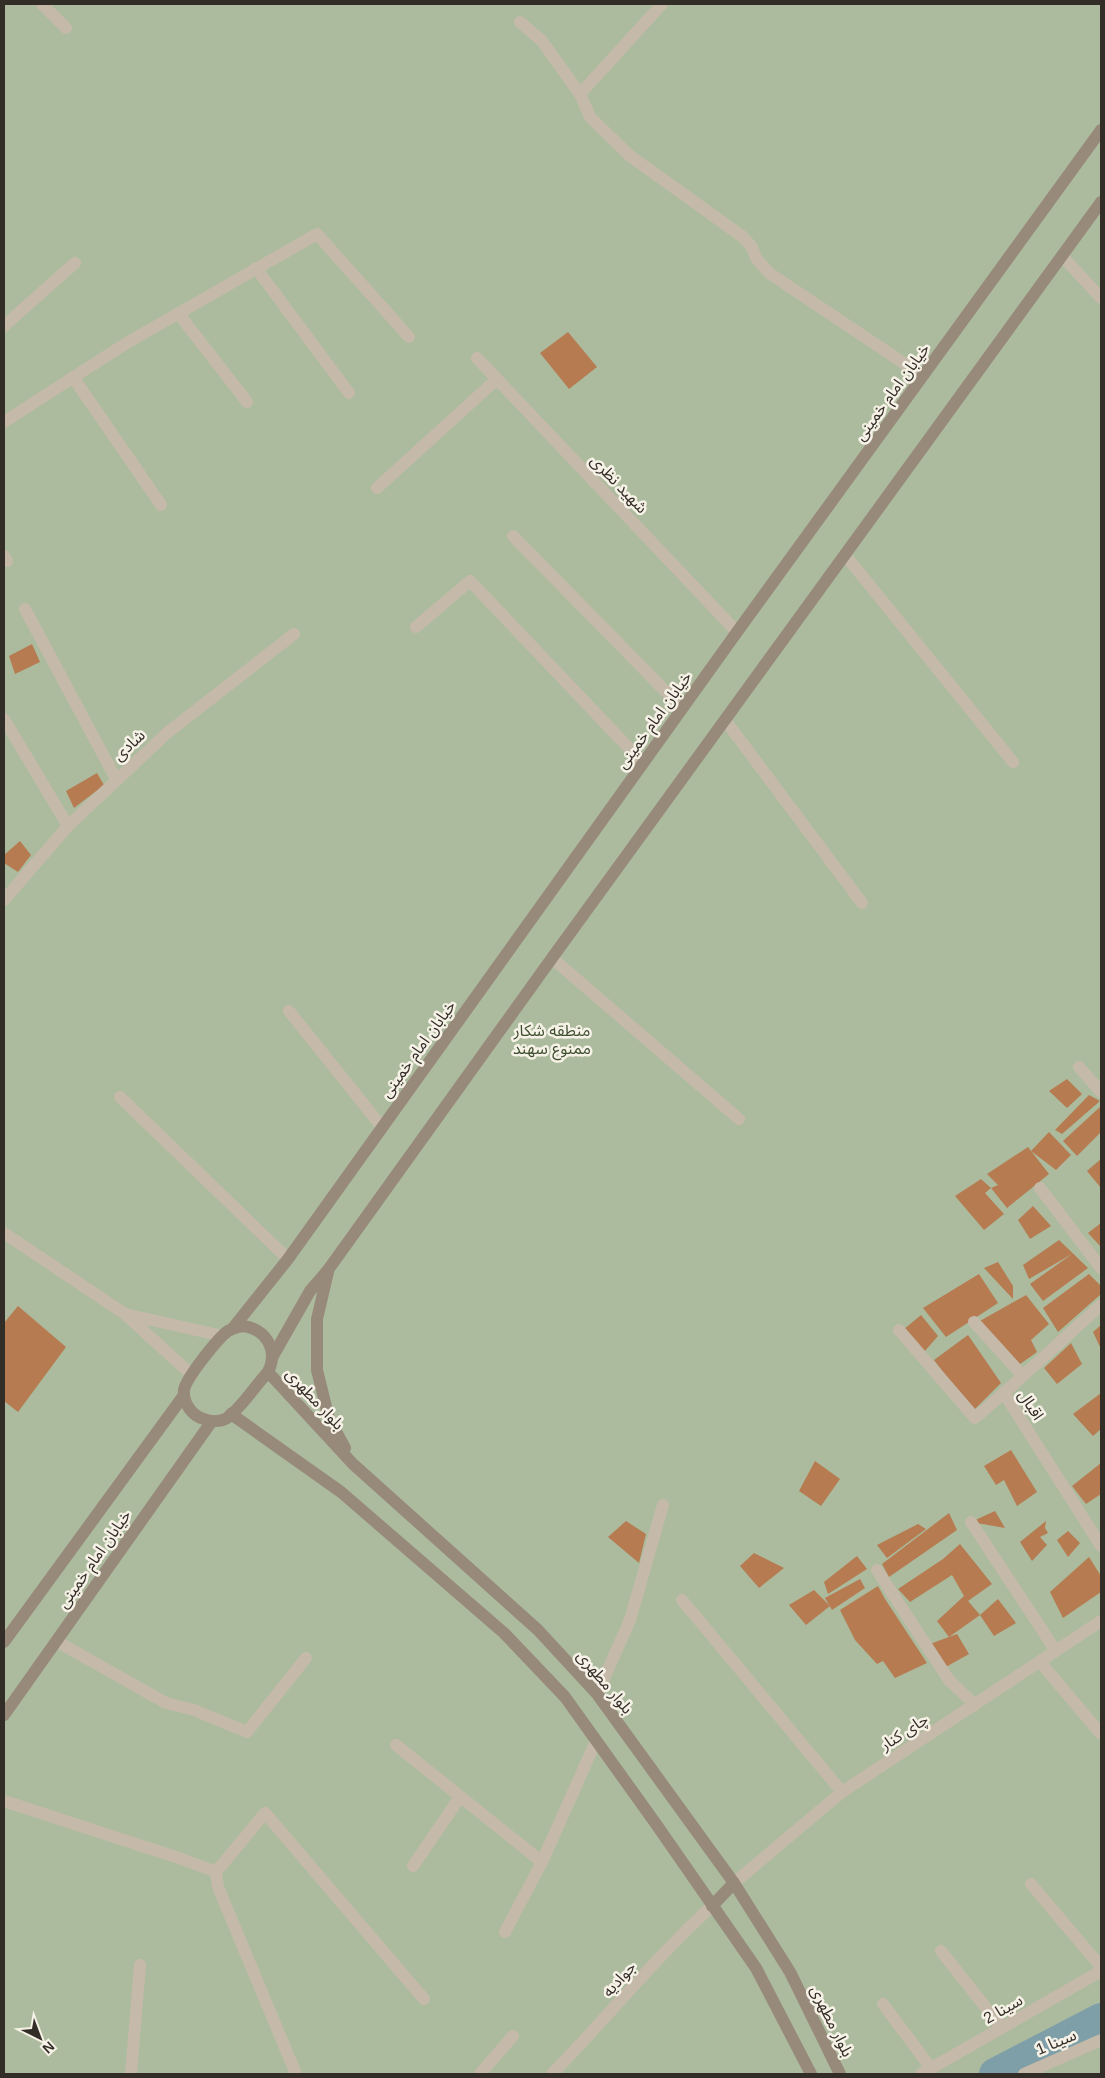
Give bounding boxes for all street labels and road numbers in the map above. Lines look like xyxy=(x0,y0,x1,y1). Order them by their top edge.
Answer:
street label: خیابان امام خمینی xyxy=(851,340,936,446)
street label: شهید نظری xyxy=(587,452,651,517)
street label: خیابان امام خمینی xyxy=(613,668,698,774)
street label: شادی xyxy=(110,726,149,765)
street label: خیابان امام خمینی xyxy=(377,997,462,1103)
street label: بلوار مطهری xyxy=(282,1365,348,1434)
street label: اقبال xyxy=(1013,1387,1047,1424)
street label: خیابان امام خمینی xyxy=(54,1507,137,1613)
street label: بلوار مطهری xyxy=(573,1647,636,1718)
street label: چای کنار xyxy=(876,1710,932,1756)
street label: جوادیه xyxy=(599,1958,640,2001)
street label: بلوار مطهری xyxy=(807,1983,857,2060)
street label: سینا 2 xyxy=(981,1991,1025,2027)
street label: سینا 1 xyxy=(1033,2026,1079,2058)

